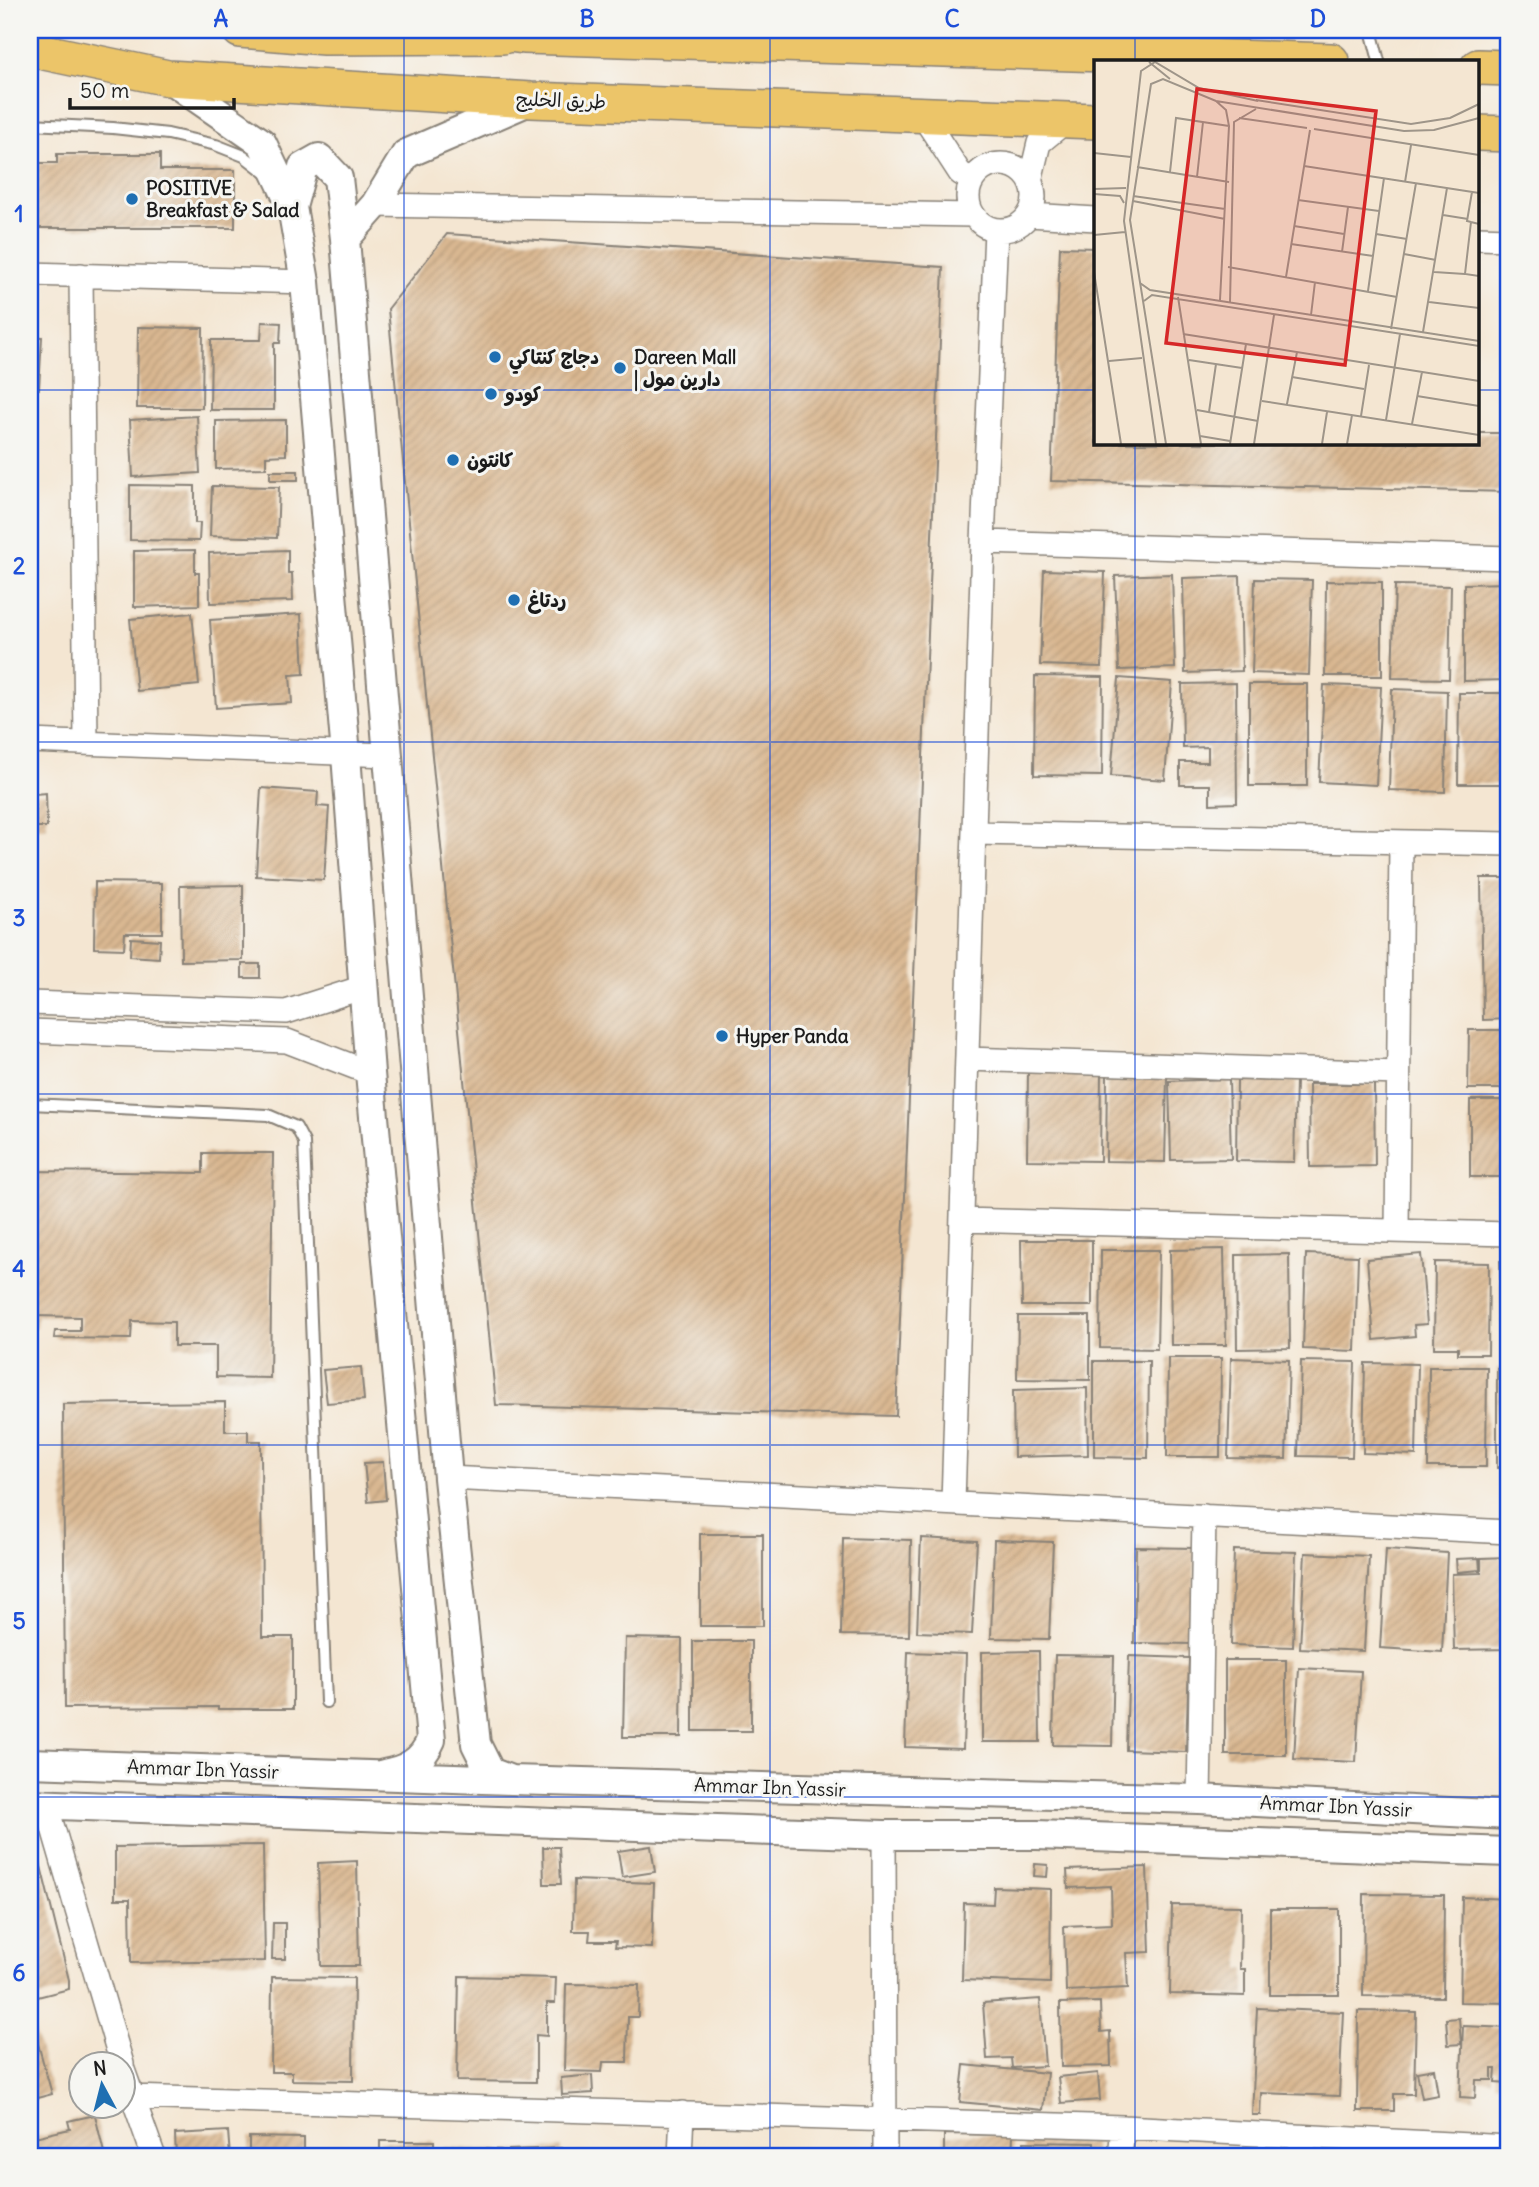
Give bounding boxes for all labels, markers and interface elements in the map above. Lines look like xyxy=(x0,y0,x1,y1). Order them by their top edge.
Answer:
text: A xyxy=(214,4,229,33)
text: B xyxy=(579,4,595,33)
text: C xyxy=(944,4,960,33)
text: D xyxy=(1310,4,1326,33)
inset map xyxy=(1094,60,1480,444)
scale bar xyxy=(70,66,234,110)
text: 50 m xyxy=(80,77,129,104)
street label: طريق الخليج xyxy=(515,86,607,115)
place label: POSITIVE Breakfast & Salad xyxy=(146,176,299,222)
marker: POSITIVE Breakfast & Salad xyxy=(124,191,140,207)
text: 1 xyxy=(14,199,24,228)
place label: دجاج كنتاكي xyxy=(509,345,599,374)
place label: Dareen Mall | دارين مول xyxy=(634,345,736,392)
marker: دجاج كنتاكي xyxy=(487,349,503,365)
marker: Dareen Mall | دارين مول xyxy=(612,360,628,376)
place label: كودو xyxy=(503,382,542,407)
marker: كودو xyxy=(483,386,499,402)
place label: كانتون xyxy=(467,448,514,474)
marker: كانتون xyxy=(445,452,461,468)
text: 2 xyxy=(13,551,26,580)
place label: ردتاغ xyxy=(528,588,566,614)
marker: ردتاغ xyxy=(506,592,522,608)
text: 3 xyxy=(12,903,26,932)
place label: Hyper Panda xyxy=(736,1024,849,1048)
marker: Hyper Panda xyxy=(714,1028,730,1044)
text: 4 xyxy=(12,1254,26,1283)
text: 5 xyxy=(12,1606,26,1635)
street label: Ammar Ibn Yassir xyxy=(126,1754,280,1784)
street label: Ammar Ibn Yassir xyxy=(693,1772,847,1802)
street label: Ammar Ibn Yassir xyxy=(1259,1790,1413,1822)
text: 6 xyxy=(12,1958,26,1987)
north arrow xyxy=(66,2050,136,2120)
text: N xyxy=(92,2055,108,2081)

